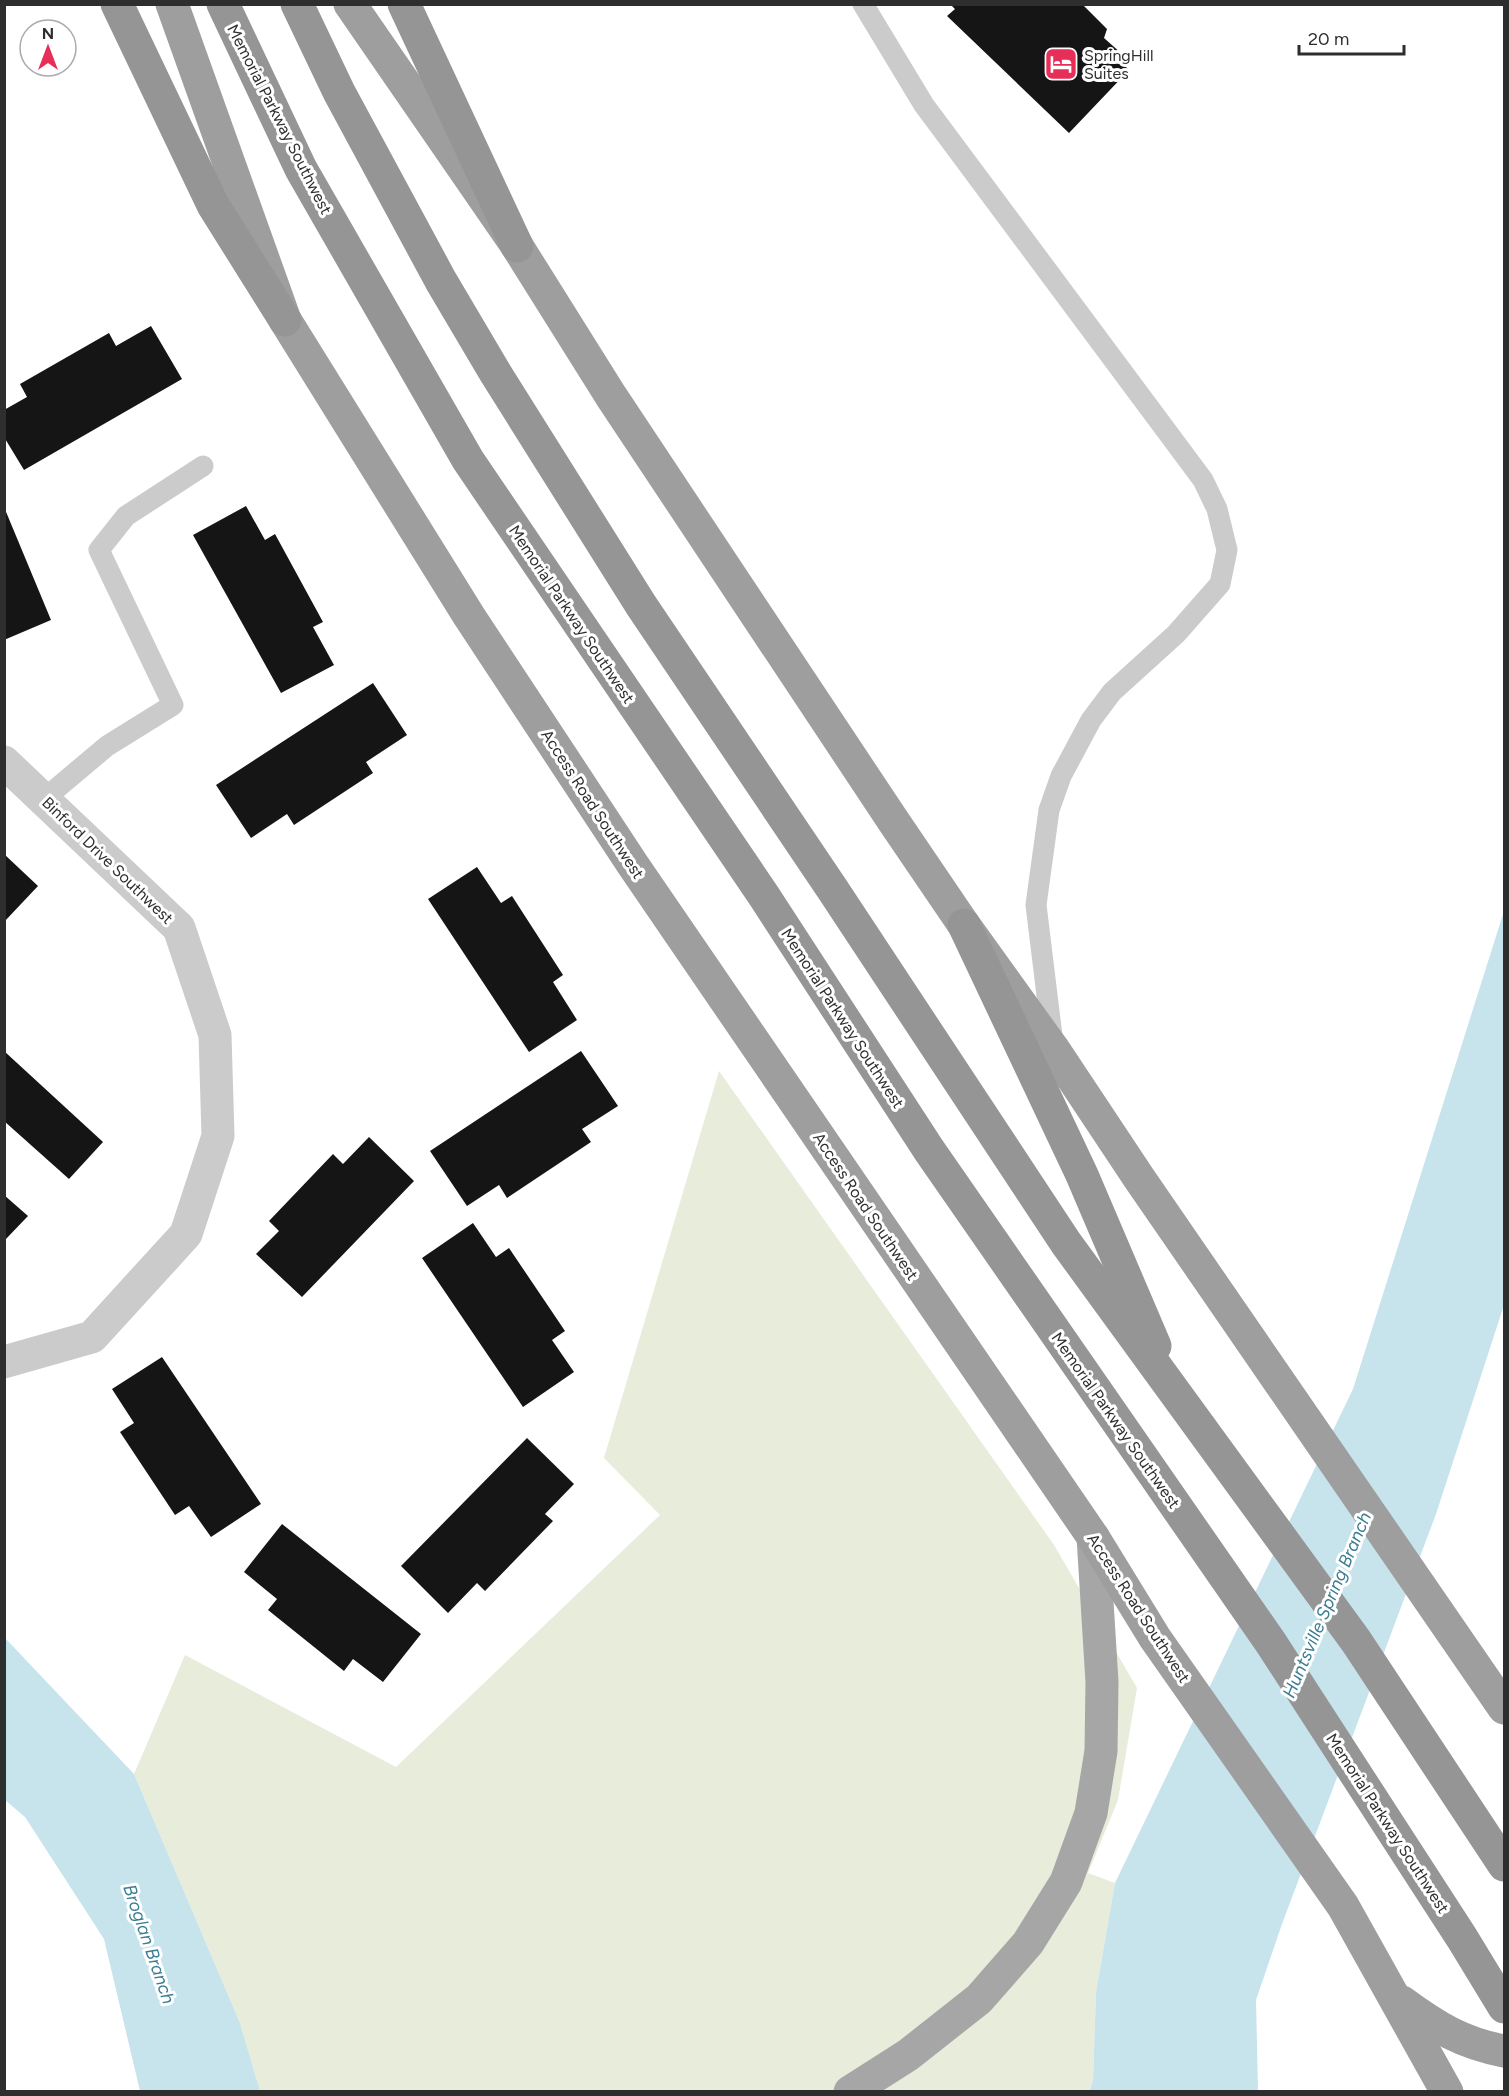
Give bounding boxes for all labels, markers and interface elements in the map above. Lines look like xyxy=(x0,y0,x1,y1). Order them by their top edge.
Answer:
north arrow xyxy=(18,18,78,78)
scale bar xyxy=(1299,18,1404,56)
street label: Memorial Parkway Southwest xyxy=(223,21,336,217)
text: N xyxy=(42,24,54,43)
text: 20 m xyxy=(1308,28,1349,50)
hotel icon: SpringHill Suites xyxy=(1043,46,1079,82)
place label: SpringHill Suites xyxy=(1084,46,1154,83)
street label: Memorial Parkway Southwest xyxy=(505,522,638,707)
street label: Access Road Southwest xyxy=(537,726,648,882)
street label: Binford Drive Southwest xyxy=(38,793,177,928)
street label: Memorial Parkway Southwest xyxy=(777,925,908,1112)
street label: Access Road Southwest xyxy=(809,1129,922,1284)
street label: Memorial Parkway Southwest xyxy=(1047,1329,1184,1512)
water label: Huntsville Spring Branch xyxy=(1278,1509,1376,1701)
street label: Access Road Southwest xyxy=(1083,1530,1194,1686)
street label: Memorial Parkway Southwest xyxy=(1322,1730,1453,1917)
water label: Broglan Branch xyxy=(118,1881,180,2007)

